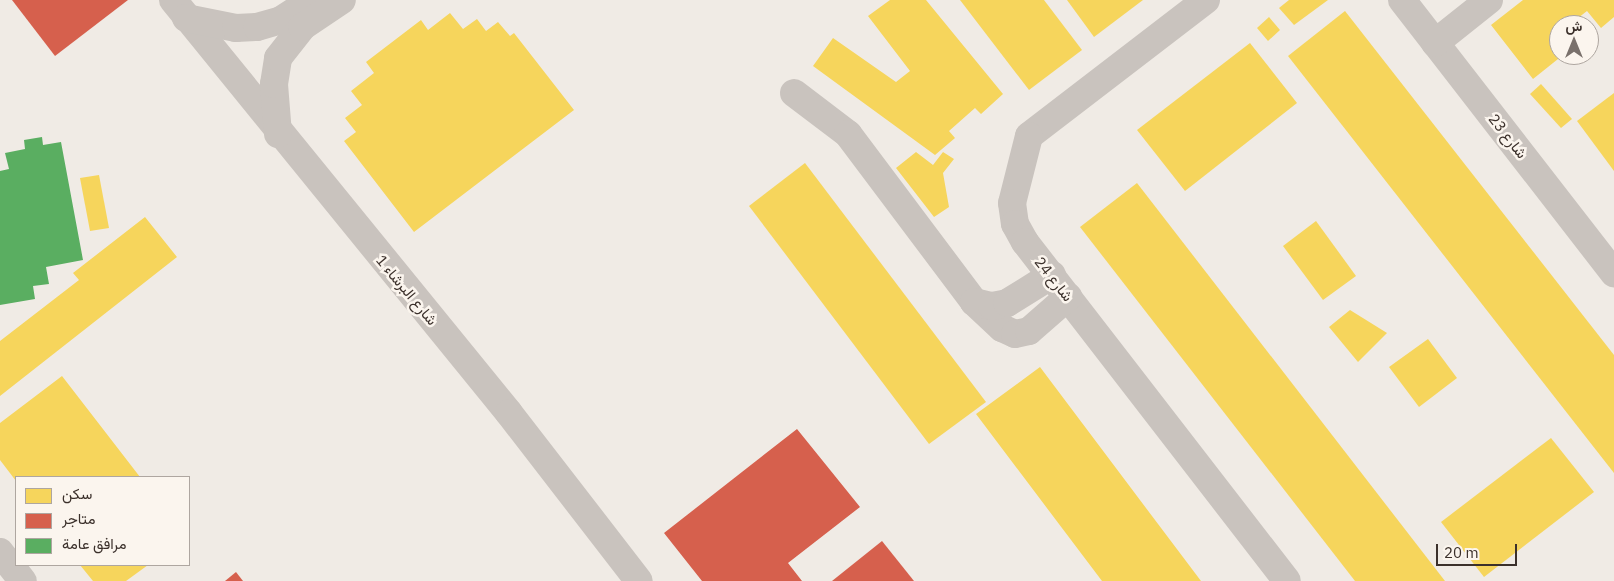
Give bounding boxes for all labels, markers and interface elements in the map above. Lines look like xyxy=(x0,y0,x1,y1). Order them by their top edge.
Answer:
north arrow xyxy=(1549,15,1599,65)
text: ش xyxy=(1566,17,1582,35)
street label: شارع 23 xyxy=(1485,110,1531,162)
street label: شارع البرشاء 1 xyxy=(373,251,441,329)
street label: شارع 24 xyxy=(1031,253,1077,305)
legend xyxy=(15,476,190,566)
text: سكن xyxy=(62,484,92,503)
text: متاجر xyxy=(62,509,96,528)
text: مرافق عامة xyxy=(62,534,127,553)
scale bar xyxy=(1439,534,1520,566)
text: 20 m xyxy=(1444,543,1479,562)

